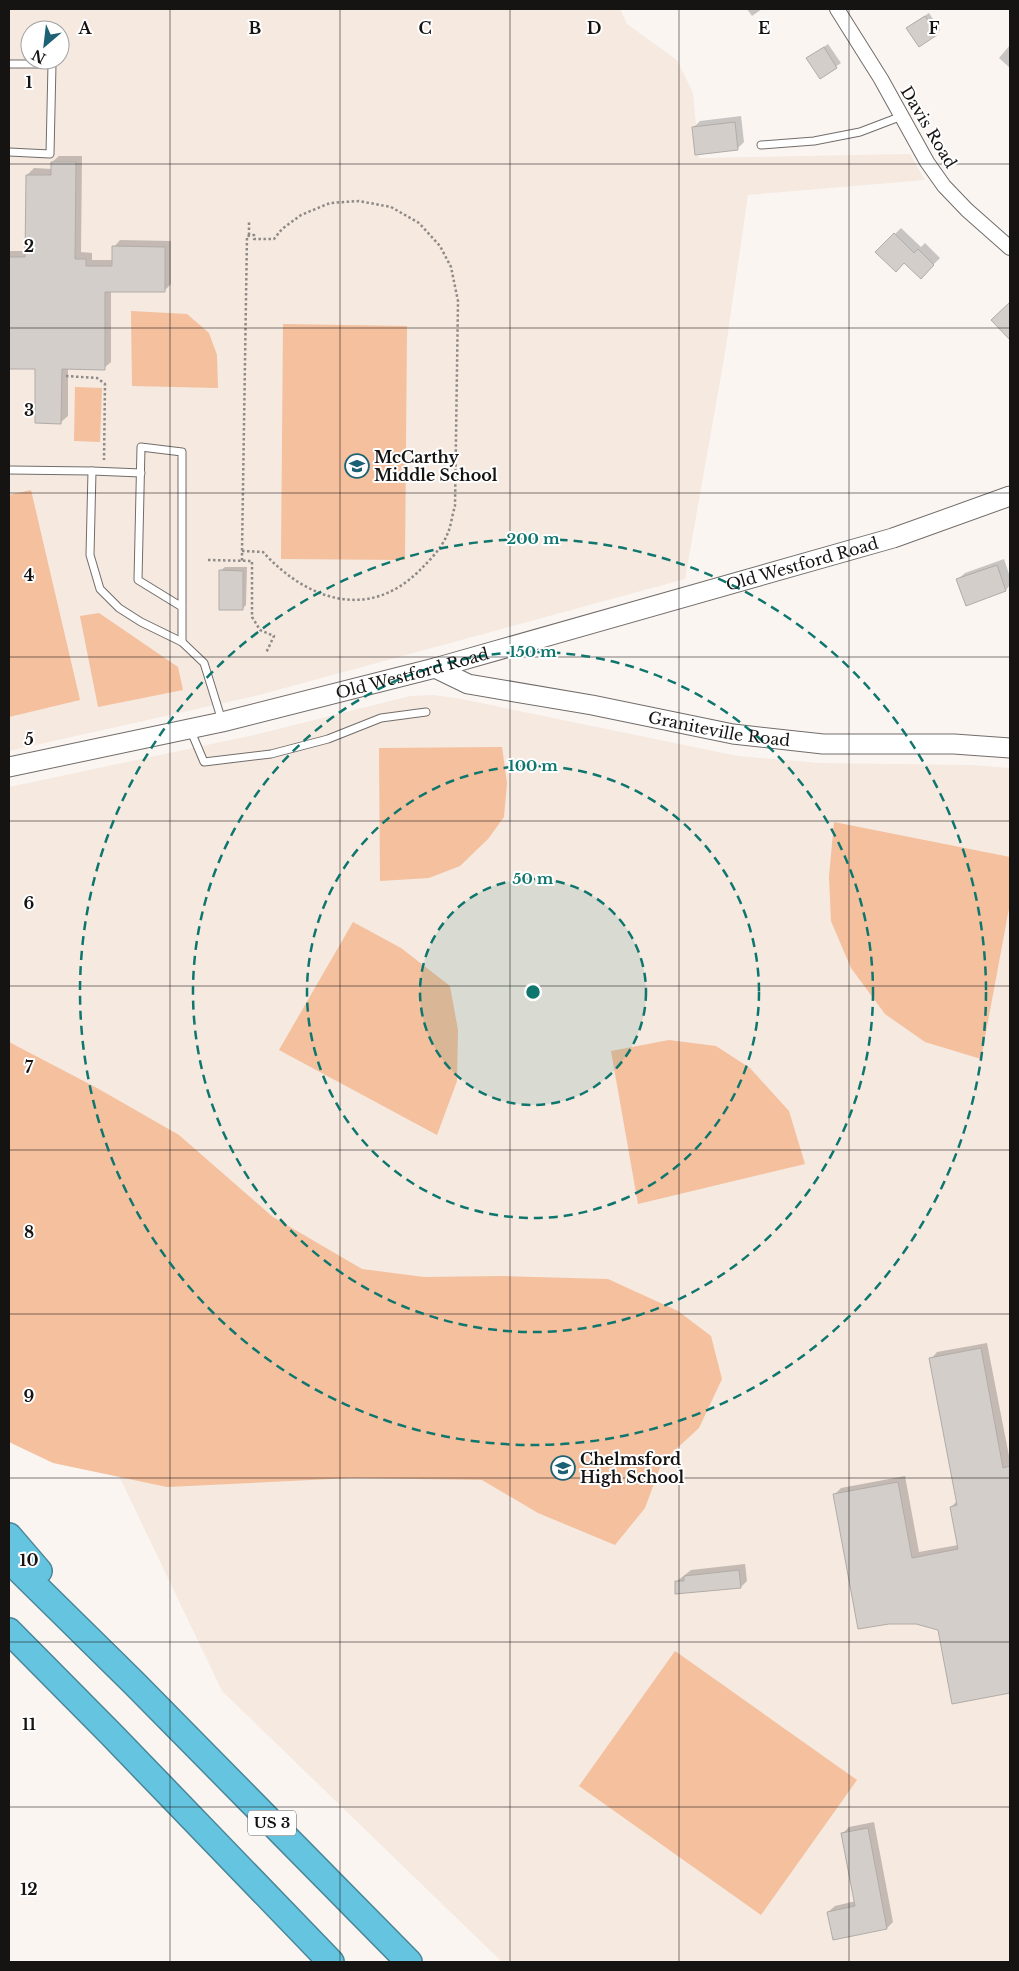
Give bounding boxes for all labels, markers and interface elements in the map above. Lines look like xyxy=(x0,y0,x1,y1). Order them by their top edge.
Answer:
text: A xyxy=(78,18,93,38)
text: B xyxy=(249,18,262,38)
text: C xyxy=(418,18,432,38)
text: D xyxy=(587,18,601,38)
text: E xyxy=(758,18,770,38)
text: F xyxy=(928,18,940,38)
north arrow xyxy=(20,20,70,70)
text: N xyxy=(29,45,49,68)
text: 1 xyxy=(26,72,33,92)
street label: Davis Road xyxy=(897,82,961,172)
text: 2 xyxy=(24,236,34,256)
text: 3 xyxy=(24,400,34,420)
place label: McCarthy Middle School xyxy=(374,447,498,485)
school or university icon: McCarthy Middle School xyxy=(344,453,370,479)
text: 200 m xyxy=(507,529,560,548)
street label: Old Westford Road xyxy=(724,533,881,595)
text: 4 xyxy=(24,565,34,585)
text: 150 m xyxy=(509,642,557,661)
street label: Old Westford Road xyxy=(334,643,491,703)
street label: Graniteville Road xyxy=(646,707,792,750)
text: 5 xyxy=(24,729,34,749)
text: 100 m xyxy=(508,756,558,775)
text: 50 m xyxy=(513,869,554,888)
text: 6 xyxy=(24,893,35,913)
centre of rings xyxy=(524,983,542,1001)
text: 7 xyxy=(25,1057,34,1077)
text: 8 xyxy=(24,1222,34,1242)
text: 9 xyxy=(24,1386,35,1406)
place label: Chelmsford High School xyxy=(580,1449,685,1487)
school or university icon: Chelmsford High School xyxy=(550,1455,576,1481)
text: 10 xyxy=(19,1550,39,1570)
text: 11 xyxy=(22,1714,36,1734)
road number: US 3 xyxy=(248,1810,296,1836)
text: 12 xyxy=(20,1879,38,1899)

